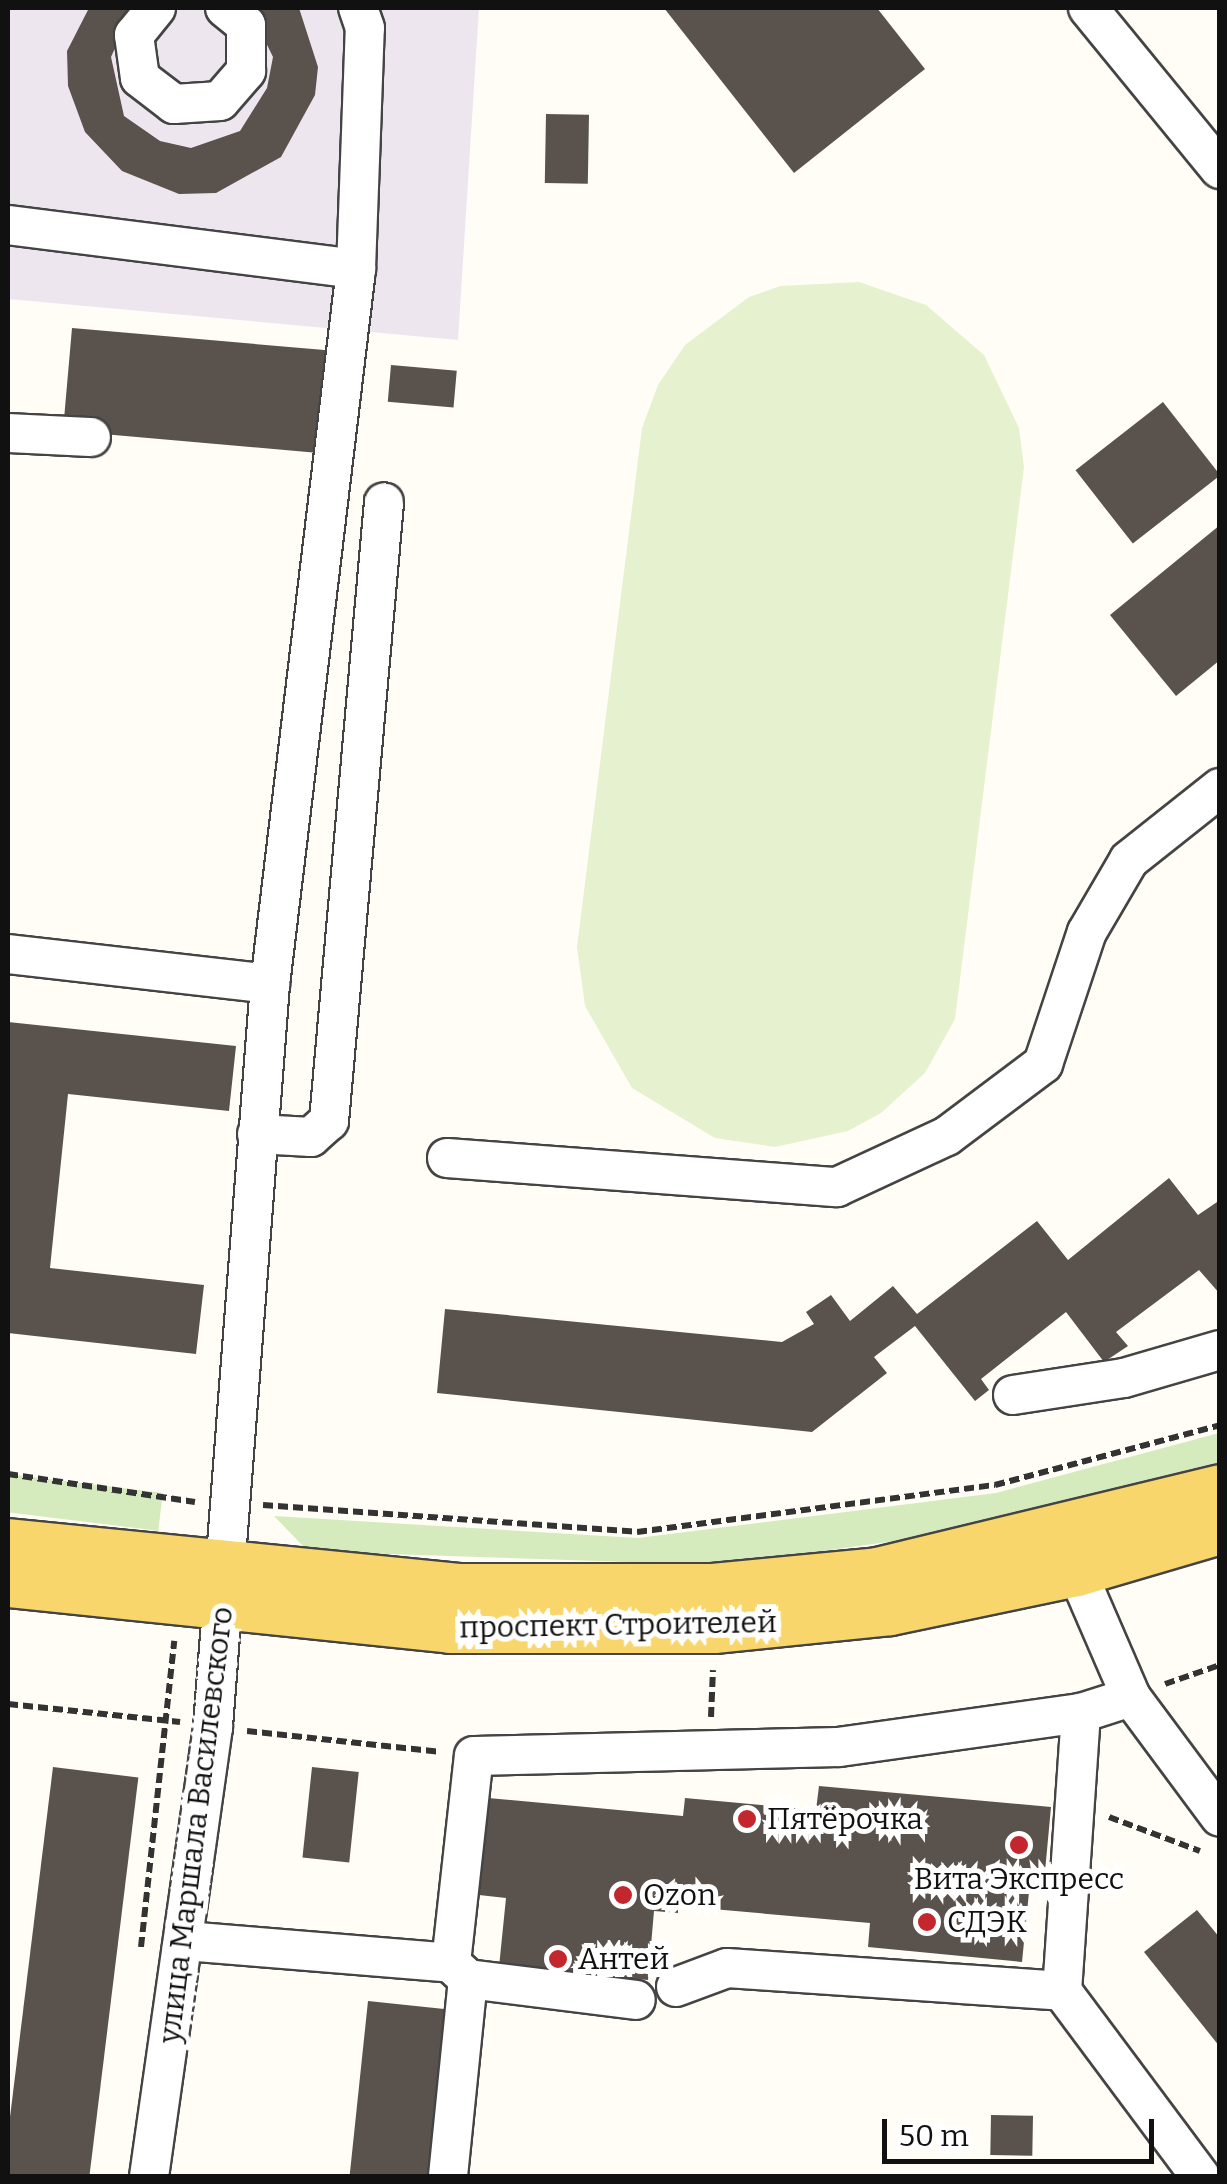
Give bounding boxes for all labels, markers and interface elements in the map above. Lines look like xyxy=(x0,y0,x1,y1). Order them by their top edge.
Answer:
street label: проспект Строителей xyxy=(459,1604,777,1646)
street label: улица Маршала Василевского xyxy=(151,1605,241,2045)
place label: Пятёрочка xyxy=(767,1801,923,1837)
marker: Пятёрочка xyxy=(736,1808,758,1830)
marker: Вита Экспресс xyxy=(1008,1834,1030,1856)
place label: Вита Экспресс xyxy=(914,1861,1124,1897)
place label: Ozon xyxy=(643,1877,716,1913)
marker: Ozon xyxy=(612,1884,634,1906)
place label: СДЭК xyxy=(947,1904,1027,1940)
marker: СДЭК xyxy=(916,1911,938,1933)
place label: Антей xyxy=(578,1941,669,1977)
marker: Антей xyxy=(547,1948,569,1970)
scale bar xyxy=(887,2099,1160,2161)
text: 50 m xyxy=(899,2118,969,2154)

